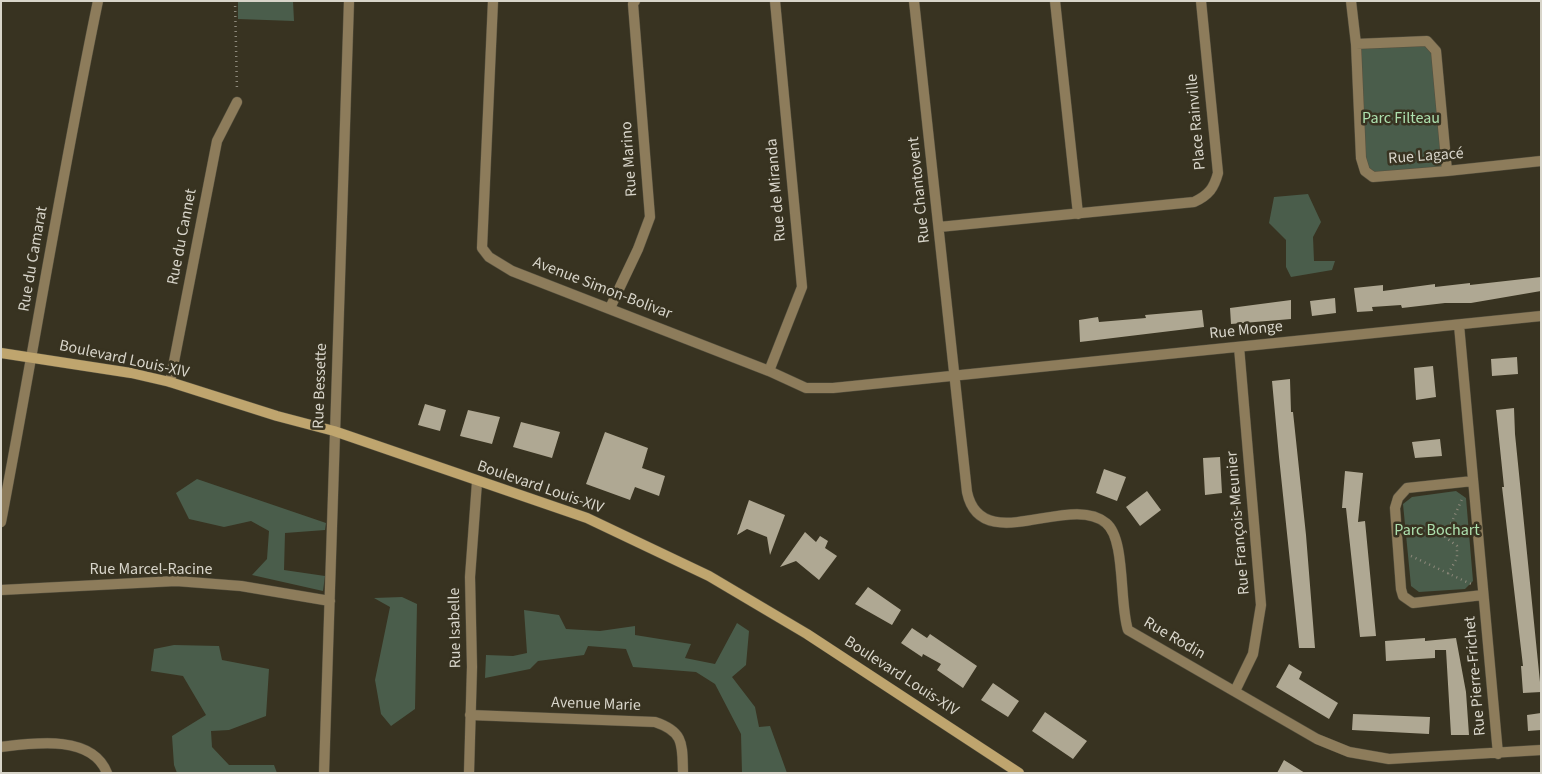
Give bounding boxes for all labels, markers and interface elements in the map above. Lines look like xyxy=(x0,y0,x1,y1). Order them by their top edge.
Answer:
street label: Place Rainville xyxy=(1183,73,1211,171)
park label: Parc Filteau xyxy=(1362,109,1440,129)
street label: Rue Marino xyxy=(618,121,642,197)
street label: Rue Chantovent xyxy=(905,136,935,244)
street label: Rue de Miranda xyxy=(763,138,791,242)
street label: Rue Lagacé xyxy=(1388,145,1464,169)
street label: Rue du Cannet xyxy=(164,187,202,287)
street label: Rue du Camarat xyxy=(15,205,53,313)
street label: Avenue Simon-Bolivar xyxy=(530,254,674,324)
street label: Rue Monge xyxy=(1208,318,1284,344)
street label: Boulevard Louis-XIV xyxy=(57,337,191,383)
street label: Rue Bessette xyxy=(310,343,332,429)
street label: Rue François-Meunier xyxy=(1223,450,1255,596)
street label: Boulevard Louis-XIV xyxy=(474,457,606,519)
park label: Parc Bochart xyxy=(1394,521,1480,541)
street label: Rue Marcel-Racine xyxy=(89,560,213,580)
street label: Rue Isabelle xyxy=(446,587,466,669)
street label: Rue Rodin xyxy=(1140,614,1208,664)
street label: Rue Pierre-Frichet xyxy=(1461,615,1491,737)
street label: Boulevard Louis-XIV xyxy=(840,633,962,721)
street label: Avenue Marie xyxy=(551,694,641,716)

